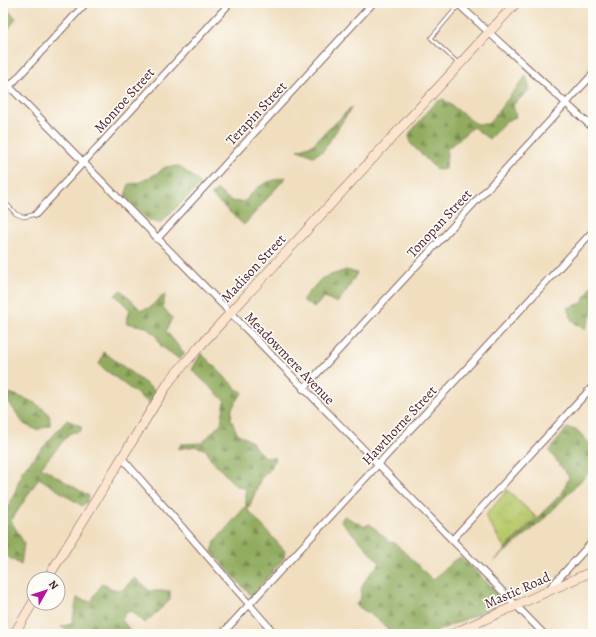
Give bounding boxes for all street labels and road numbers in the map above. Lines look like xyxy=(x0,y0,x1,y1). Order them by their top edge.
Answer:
street label: Monroe Street xyxy=(90,63,159,137)
street label: Terapin Street xyxy=(222,77,291,149)
street label: Tonopan Street xyxy=(403,185,476,262)
street label: Madison Street xyxy=(217,230,290,307)
street label: Meadowmere Avenue xyxy=(240,308,339,409)
street label: Hawthorne Street xyxy=(358,381,441,469)
street label: Mastic Road xyxy=(481,567,554,613)

